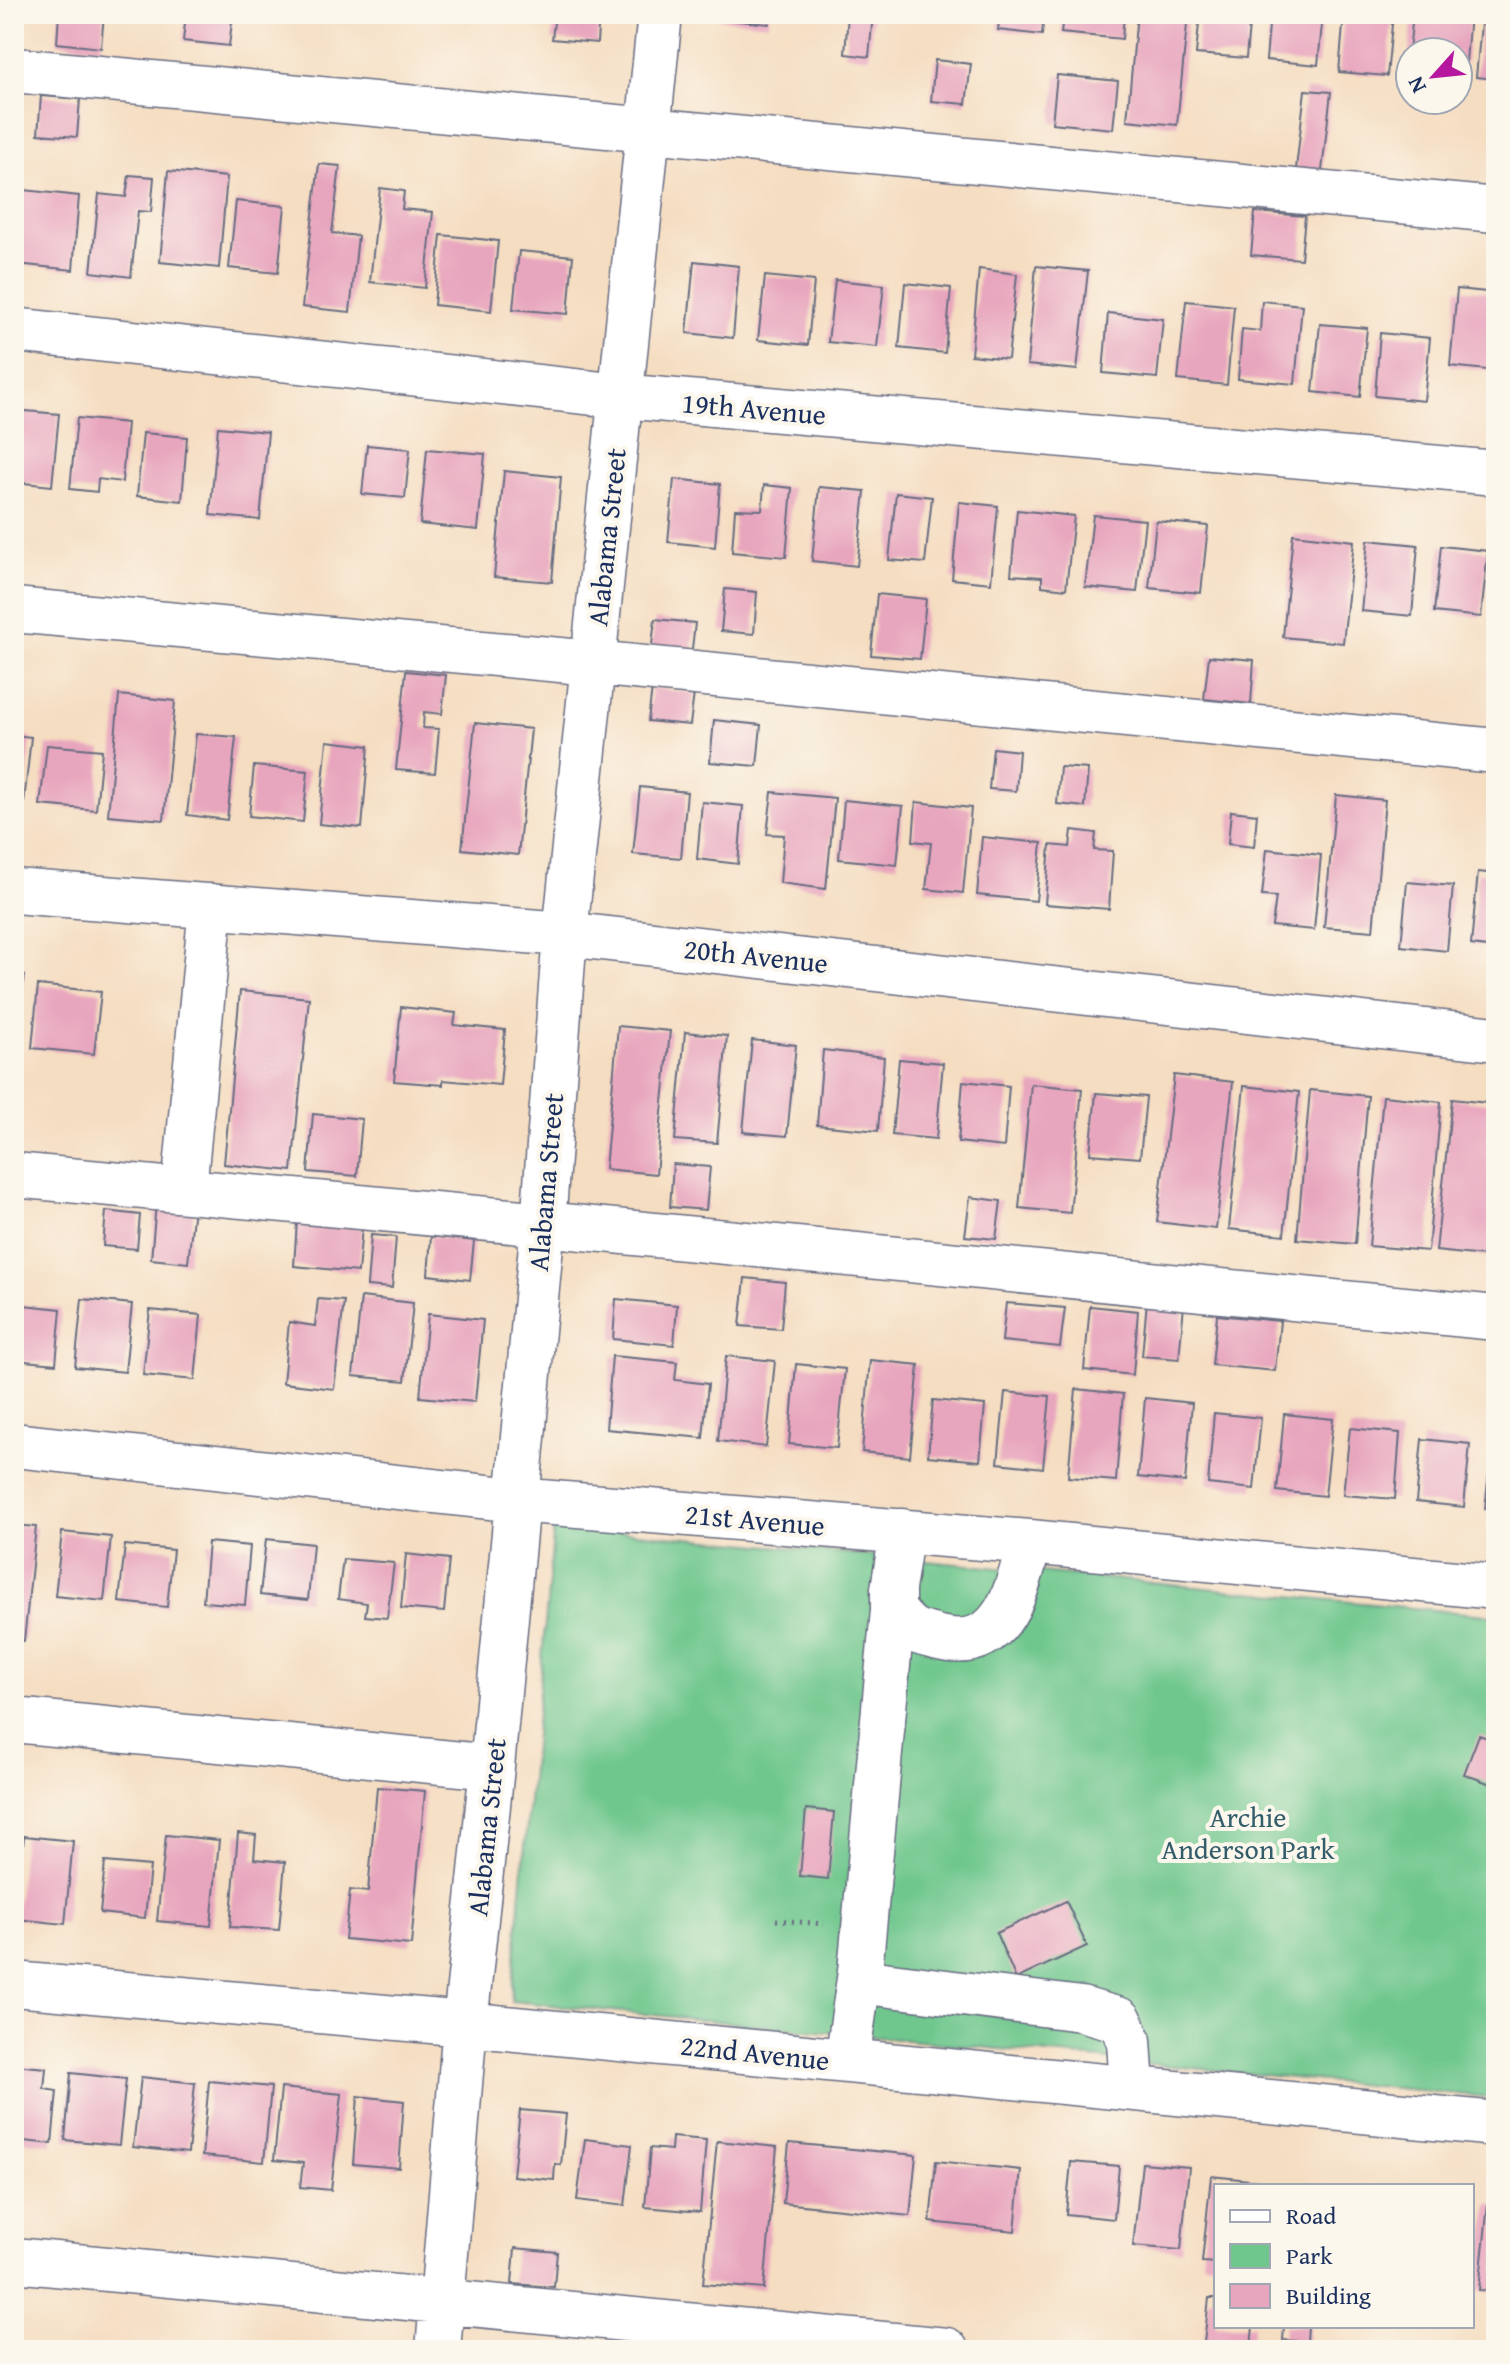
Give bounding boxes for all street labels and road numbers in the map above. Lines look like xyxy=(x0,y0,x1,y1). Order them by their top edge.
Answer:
street label: 19th Avenue xyxy=(680,381,828,435)
street label: Alabama Street xyxy=(576,446,636,628)
street label: 20th Avenue xyxy=(682,927,830,983)
street label: Alabama Street xyxy=(517,1091,573,1273)
street label: 21st Avenue xyxy=(683,1492,827,1546)
street label: Alabama Street xyxy=(456,1736,516,1918)
street label: 22nd Avenue xyxy=(678,2024,832,2080)

